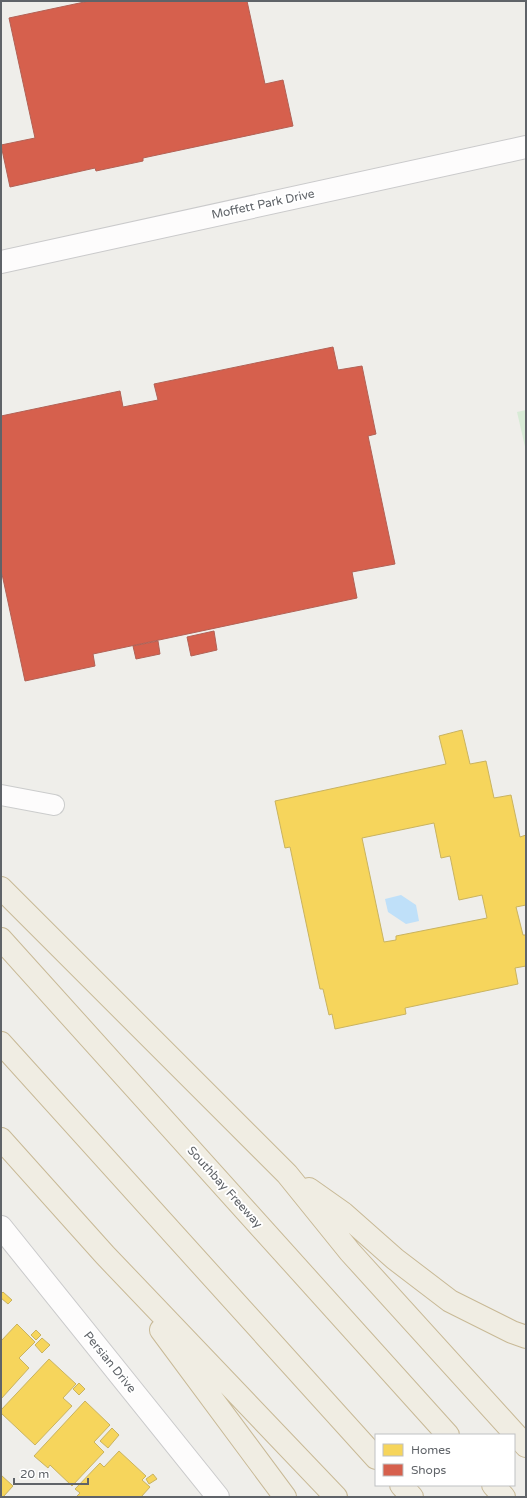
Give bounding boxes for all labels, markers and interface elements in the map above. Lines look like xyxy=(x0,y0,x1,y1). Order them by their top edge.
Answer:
street label: Moffett Park Drive xyxy=(210,186,316,222)
street label: Southbay Freeway xyxy=(185,1143,266,1231)
street label: Persian Drive xyxy=(81,1329,139,1396)
legend xyxy=(375,1434,515,1486)
text: Homes xyxy=(411,1443,451,1457)
scale bar xyxy=(14,1460,88,1486)
text: Shops xyxy=(411,1463,446,1477)
text: 20 m xyxy=(20,1467,49,1481)

